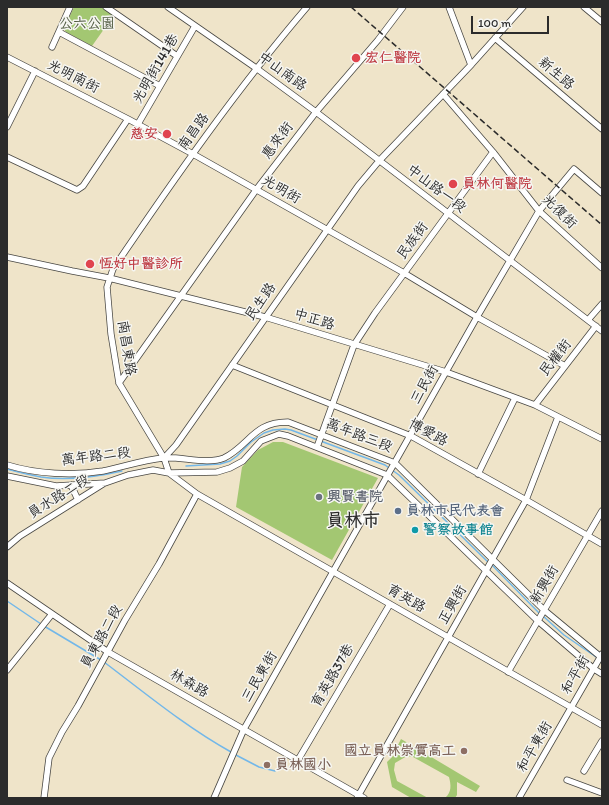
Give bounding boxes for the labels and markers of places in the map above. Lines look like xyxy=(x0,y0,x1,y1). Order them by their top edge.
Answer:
place label: 宏仁醫院 xyxy=(365,50,421,66)
marker: 宏仁醫院 xyxy=(350,52,362,64)
place label: 慈安 xyxy=(130,126,158,142)
marker: 慈安 xyxy=(161,128,173,140)
place label: 員林何醫院 xyxy=(462,176,532,192)
marker: 員林何醫院 xyxy=(447,178,459,190)
place label: 恆好中醫診所 xyxy=(99,256,183,272)
marker: 恆好中醫診所 xyxy=(84,258,96,270)
place label: 興賢書院 xyxy=(327,489,383,505)
marker: 興賢書院 xyxy=(314,492,324,502)
place label: 員林市民代表會 xyxy=(406,503,504,519)
marker: 員林市民代表會 xyxy=(393,506,403,516)
place label: 警察故事館 xyxy=(423,522,493,538)
marker: 警察故事館 xyxy=(410,525,420,535)
place label: 國立員林崇實高工 xyxy=(344,743,456,759)
marker: 國立員林崇實高工 xyxy=(459,746,469,756)
place label: 員林國小 xyxy=(275,757,331,773)
marker: 員林國小 xyxy=(262,760,272,770)

